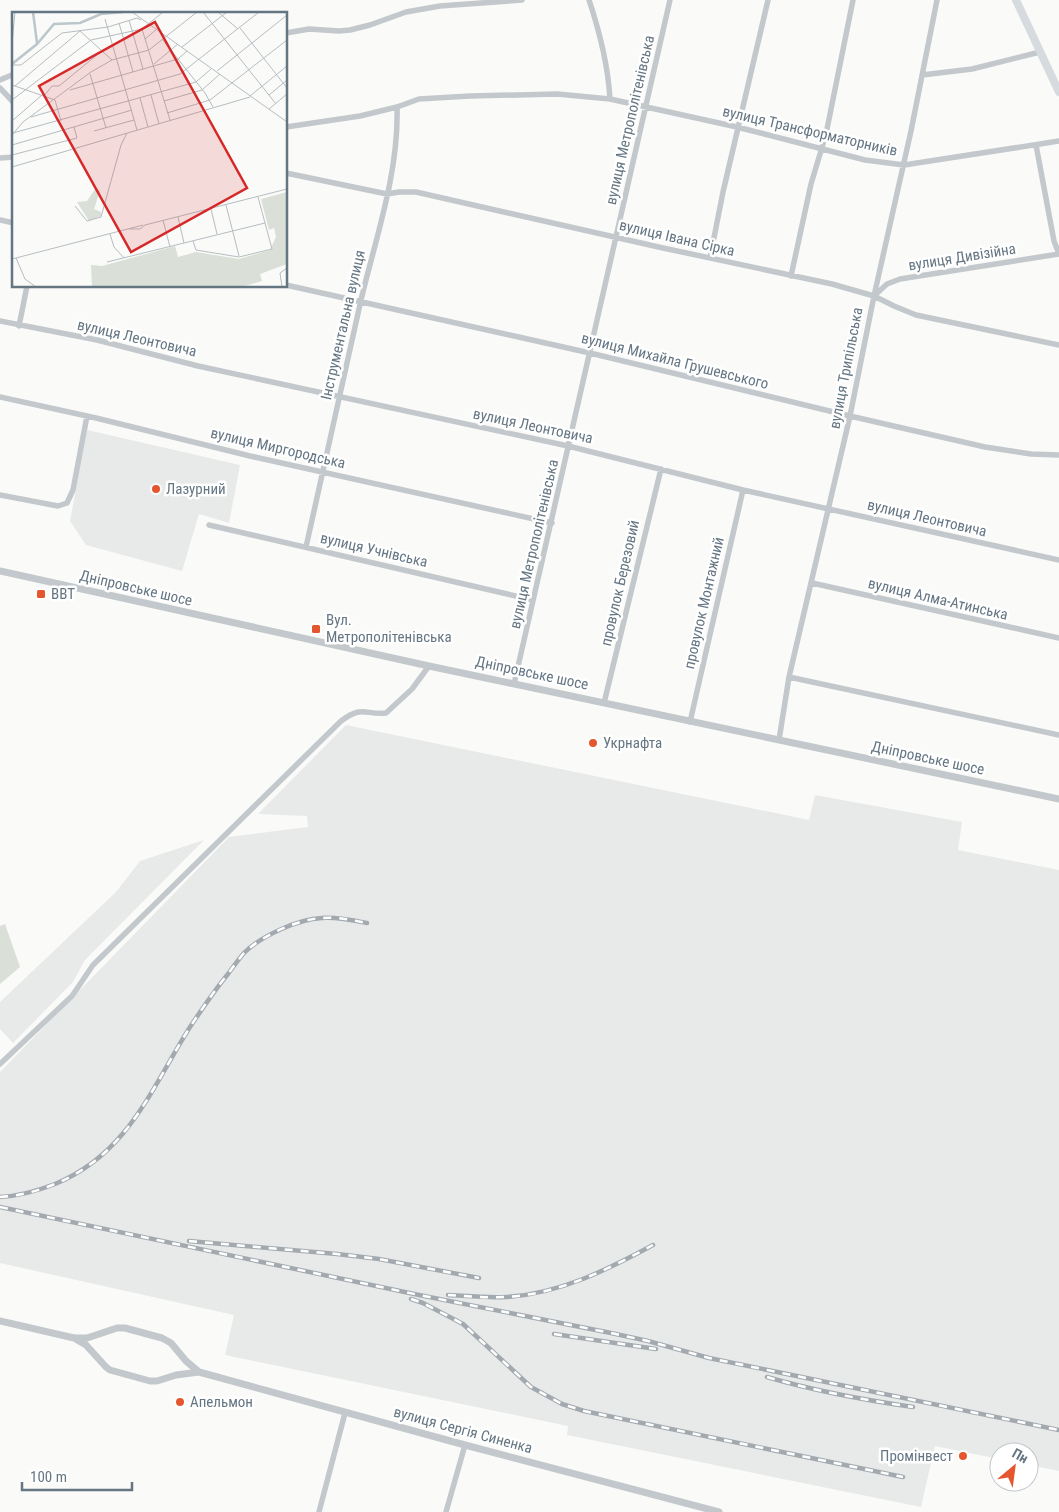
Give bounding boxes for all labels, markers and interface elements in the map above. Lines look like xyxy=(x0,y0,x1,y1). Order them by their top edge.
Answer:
inset map xyxy=(12,12,288,288)
street label: вулиця Метрополітенівська xyxy=(602,34,658,206)
street label: вулиця Трансформаторників xyxy=(721,102,899,160)
street label: вулиця Івана Сірка xyxy=(618,216,736,260)
street label: вулиця Дивізійна xyxy=(907,240,1017,274)
street label: Інструментальна вулиця xyxy=(317,248,369,402)
street label: вулиця Трипільська xyxy=(825,306,867,430)
street label: вулиця Леонтовича xyxy=(76,316,198,360)
street label: вулиця Михайла Грушевського xyxy=(580,329,770,393)
street label: вулиця Леонтовича xyxy=(471,405,595,447)
street label: вулиця Миргородська xyxy=(209,424,347,472)
street label: вулиця Метрополітенівська xyxy=(506,458,562,630)
place label: Лазурний xyxy=(166,480,226,498)
marker: Лазурний xyxy=(150,483,162,495)
street label: вулиця Леонтовича xyxy=(866,496,988,540)
street label: провулок Березовий xyxy=(597,518,643,648)
street label: вулиця Учнівська xyxy=(319,529,429,571)
street label: провулок Монтажний xyxy=(680,535,728,671)
street label: Дніпровське шосе xyxy=(78,566,194,610)
street label: вулиця Алма-Атинська xyxy=(866,574,1010,624)
place label: ВВТ xyxy=(51,585,75,603)
marker: ВВТ xyxy=(35,588,47,600)
place label: Вул. Метрополітенівська xyxy=(326,611,452,646)
marker: Вул. Метрополітенівська xyxy=(310,623,322,635)
street label: Дніпровське шосе xyxy=(474,652,590,694)
place label: Укрнафта xyxy=(603,734,662,752)
marker: Укрнафта xyxy=(587,737,599,749)
street label: Дніпровське шосе xyxy=(870,737,986,779)
place label: Апельмон xyxy=(190,1393,253,1411)
marker: Апельмон xyxy=(174,1396,186,1408)
street label: вулиця Сергія Синенка xyxy=(392,1403,534,1457)
north arrow xyxy=(989,1442,1039,1492)
text: Пн xyxy=(1010,1445,1031,1466)
place label: Промінвест xyxy=(880,1447,953,1465)
marker: Промінвест xyxy=(957,1450,969,1462)
scale bar xyxy=(22,1460,132,1492)
text: 100 m xyxy=(30,1468,67,1486)

